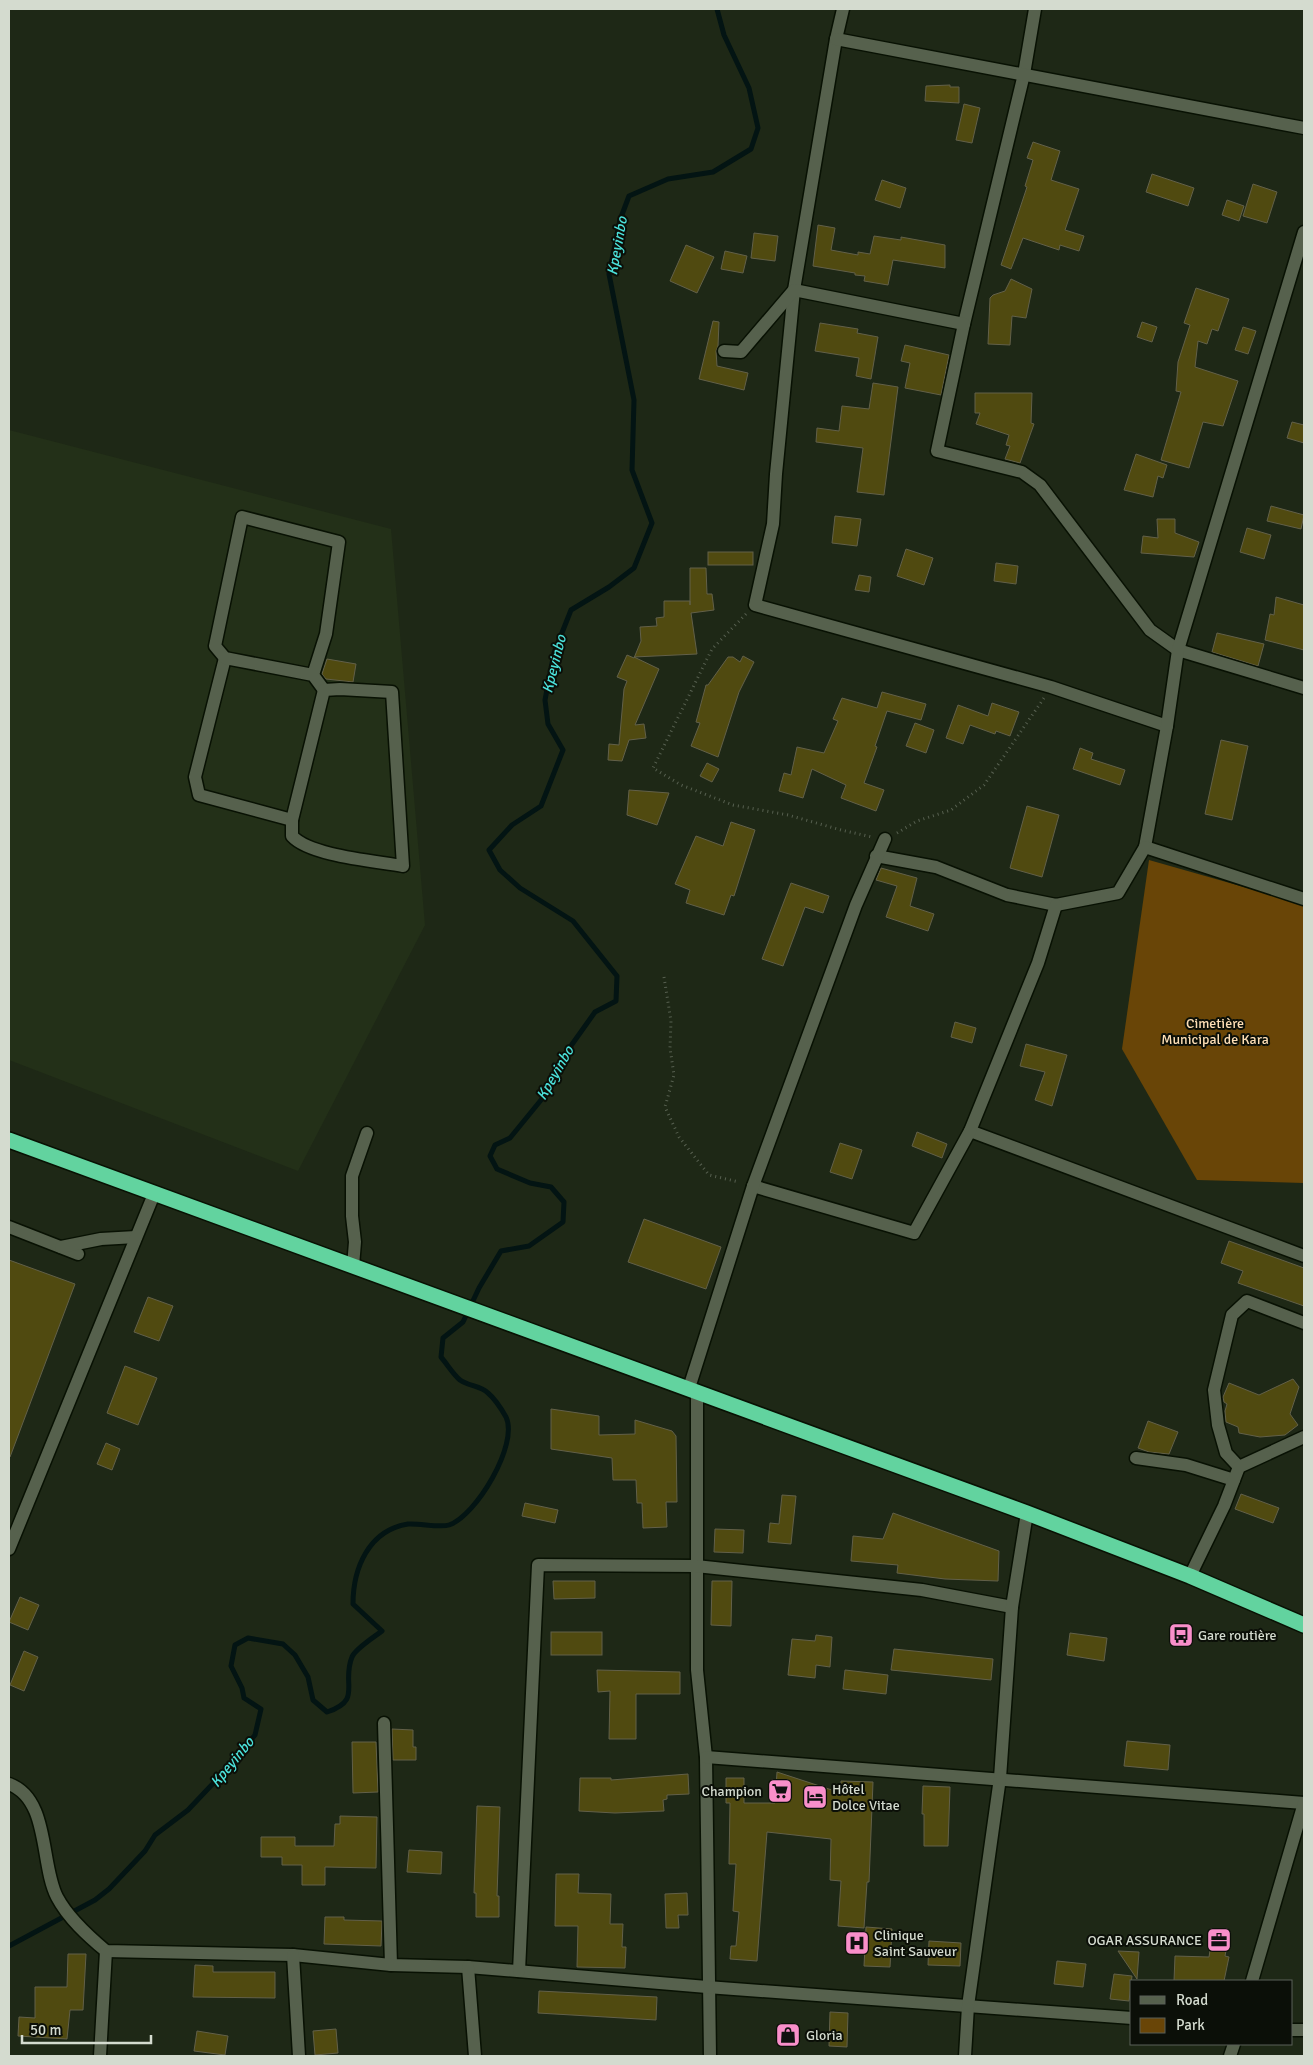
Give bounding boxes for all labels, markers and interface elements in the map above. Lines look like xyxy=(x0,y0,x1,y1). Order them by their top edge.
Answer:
water label: Kpeyinbo xyxy=(603,214,631,277)
water label: Kpeyinbo xyxy=(538,632,570,695)
park label: Cimetière Municipal de Kara xyxy=(1161,1015,1269,1048)
water label: Kpeyinbo xyxy=(532,1042,578,1103)
bus stop icon: Gare routière xyxy=(1168,1622,1194,1648)
place label: Gare routière xyxy=(1198,1627,1277,1644)
water label: Kpeyinbo xyxy=(206,1732,258,1791)
supermarket icon: Champion xyxy=(767,1778,793,1804)
place label: Hôtel Dolce Vitae xyxy=(832,1781,900,1814)
place label: Champion xyxy=(702,1783,762,1800)
hotel icon: Hôtel Dolce Vitae xyxy=(802,1784,828,1810)
place label: Clinique Saint Sauveur xyxy=(874,1927,958,1960)
office icon: OGAR ASSURANCE xyxy=(1206,1927,1232,1953)
hospital icon: Clinique Saint Sauveur xyxy=(844,1930,870,1956)
place label: OGAR ASSURANCE xyxy=(1087,1932,1202,1949)
legend xyxy=(1130,1980,1293,2045)
text: Road xyxy=(1176,1991,1208,2009)
scale bar xyxy=(22,2012,151,2044)
text: Park xyxy=(1176,2016,1205,2034)
text: 50 m xyxy=(30,2021,61,2039)
shop icon: Gloria xyxy=(775,2022,801,2048)
place label: Gloria xyxy=(806,2027,843,2044)

